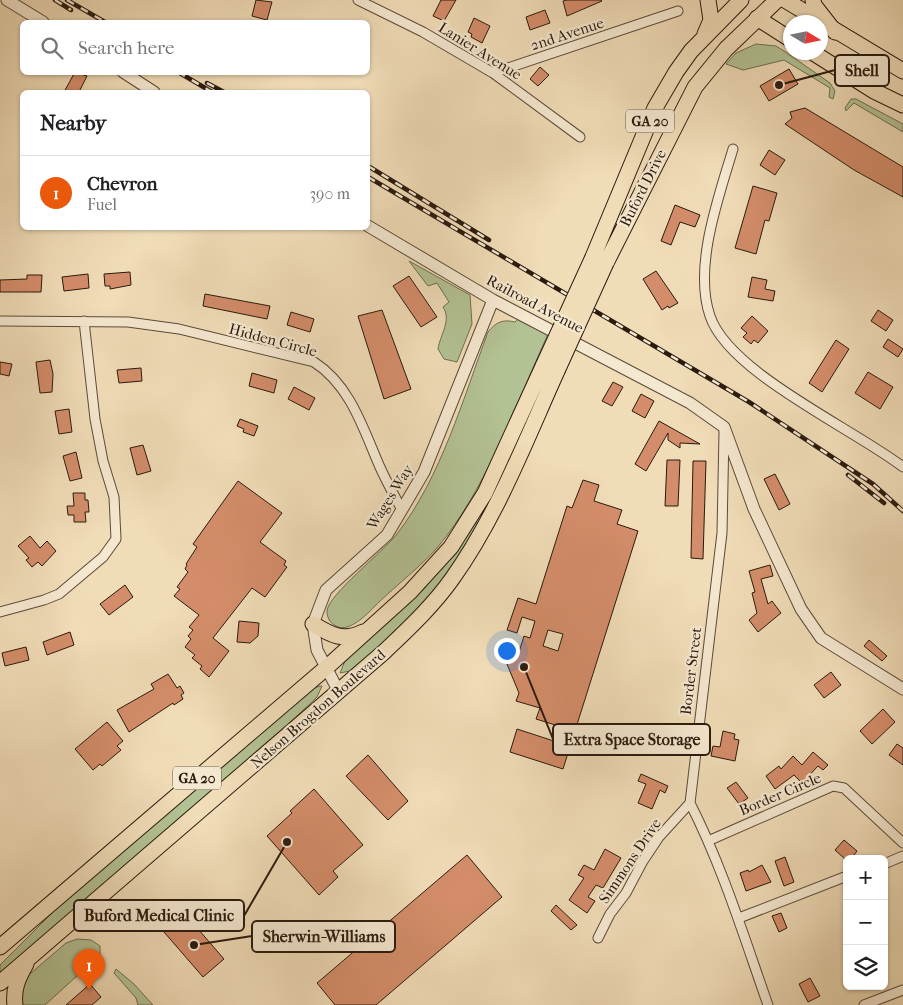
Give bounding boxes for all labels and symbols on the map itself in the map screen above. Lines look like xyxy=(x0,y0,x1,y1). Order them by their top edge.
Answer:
street label: 2nd Avenue xyxy=(528,13,607,54)
north arrow xyxy=(783,15,828,60)
street label: Lanier Avenue xyxy=(435,18,525,84)
callout: Shell xyxy=(835,55,889,86)
text: Shell xyxy=(845,61,880,80)
road number: GA 20 xyxy=(626,110,674,132)
street label: Buford Drive xyxy=(616,146,670,230)
street label: Railroad Avenue xyxy=(483,271,587,337)
street label: Hidden Circle xyxy=(227,320,320,361)
street label: Wages Way xyxy=(362,460,418,534)
street label: Border Street xyxy=(677,625,705,716)
your location xyxy=(494,638,520,664)
street label: Nelson Brogdon Boulevard xyxy=(247,645,390,772)
callout: Extra Space Storage xyxy=(553,724,710,755)
text: Extra Space Storage xyxy=(564,730,701,750)
road number: GA 20 xyxy=(173,766,221,790)
street label: Border Circle xyxy=(736,768,824,819)
street label: Simmons Drive xyxy=(595,815,665,907)
callout: Buford Medical Clinic xyxy=(74,900,244,931)
text: Buford Medical Clinic xyxy=(84,906,234,925)
callout: Sherwin-Williams xyxy=(252,921,395,952)
text: Sherwin-Williams xyxy=(263,927,385,946)
pin: 1 xyxy=(73,949,105,990)

